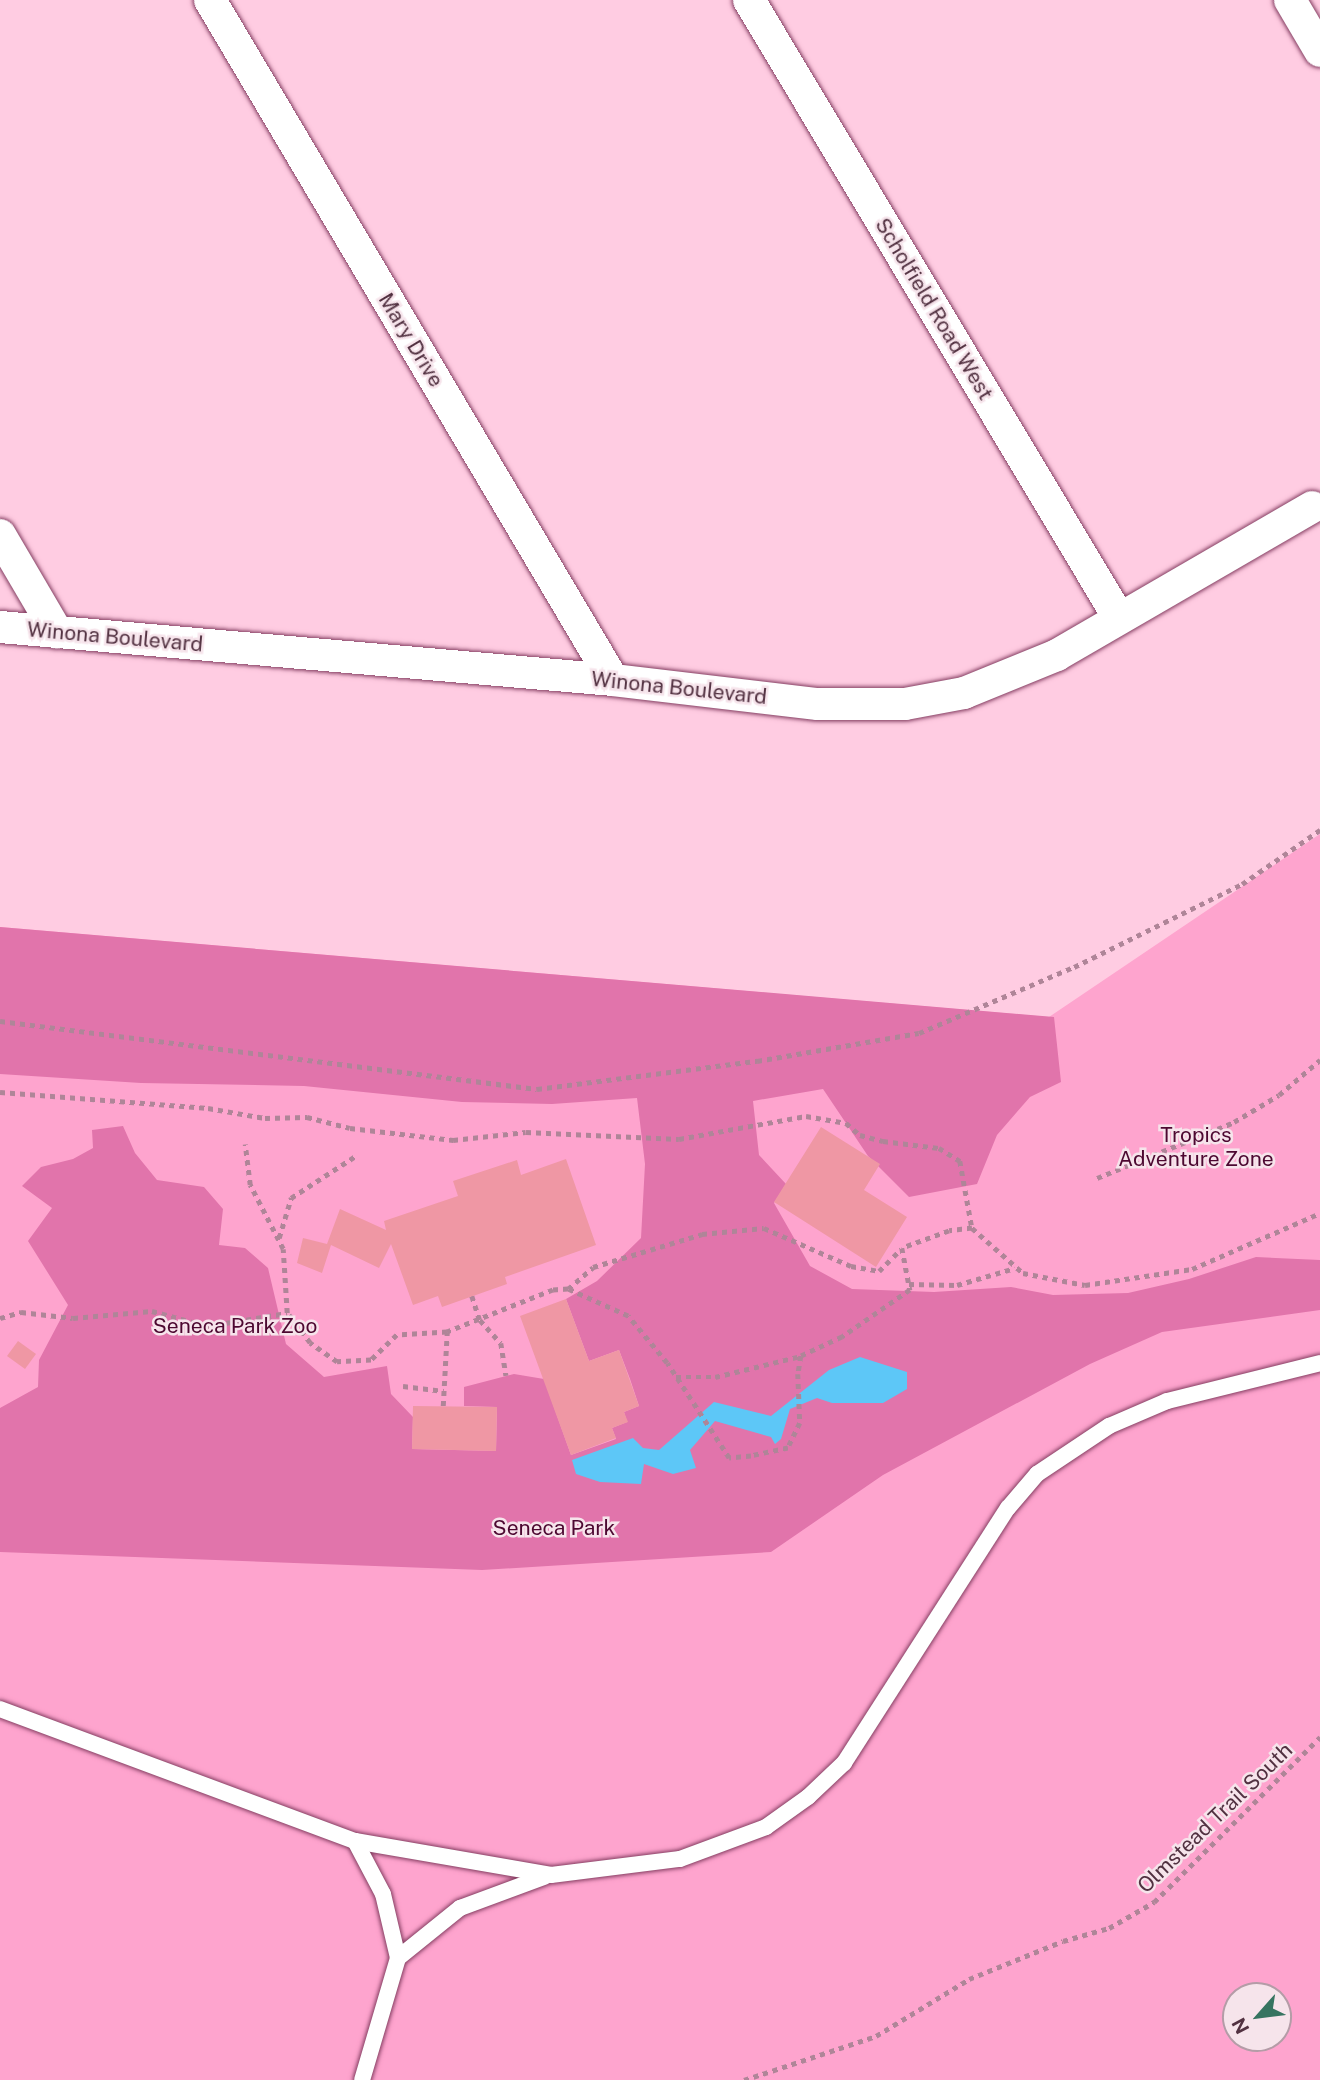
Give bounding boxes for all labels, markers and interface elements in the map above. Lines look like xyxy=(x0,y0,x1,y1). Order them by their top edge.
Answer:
street label: Scholfield Road West xyxy=(870,213,998,405)
street label: Mary Drive xyxy=(373,288,449,392)
street label: Winona Boulevard xyxy=(26,617,204,657)
street label: Winona Boulevard xyxy=(590,666,768,710)
park label: Tropics Adventure Zone xyxy=(1118,1122,1274,1172)
park label: Seneca Park Zoo xyxy=(153,1313,317,1339)
park label: Seneca Park xyxy=(493,1515,615,1541)
street label: Olmstead Trail South xyxy=(1132,1738,1298,1898)
north arrow xyxy=(1222,1982,1292,2052)
text: N xyxy=(1227,2014,1253,2038)

